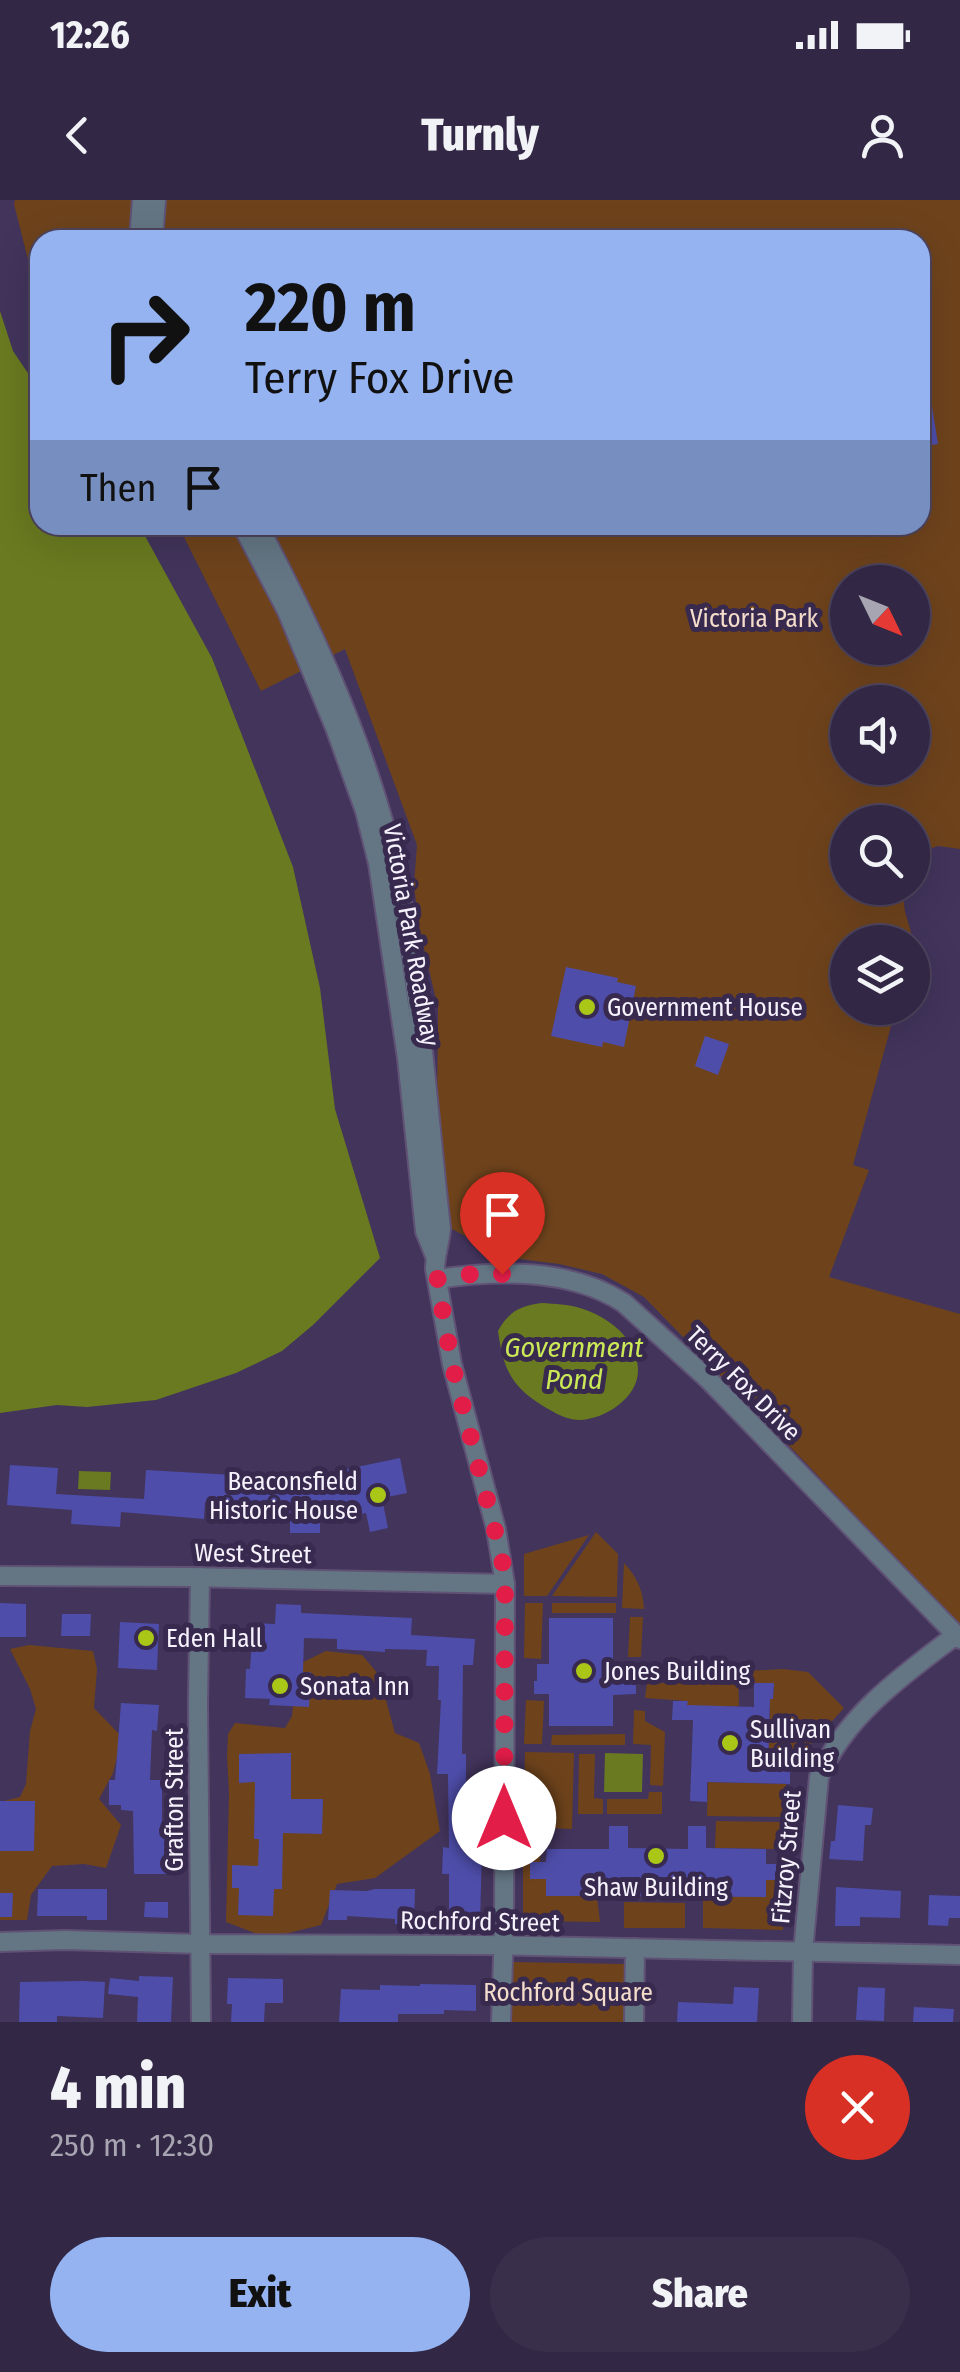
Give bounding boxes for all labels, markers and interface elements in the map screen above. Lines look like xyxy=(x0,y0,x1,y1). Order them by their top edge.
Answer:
text: 12:26 xyxy=(50,12,130,58)
icon: back xyxy=(50,108,105,163)
text: Turnly xyxy=(421,108,539,162)
icon: person xyxy=(855,108,910,163)
text: 220 m xyxy=(245,266,416,350)
icon: right xyxy=(80,270,210,400)
text: Terry Fox Drive xyxy=(245,351,515,405)
icon: arrive xyxy=(176,460,231,515)
text: Then xyxy=(80,465,156,511)
north arrow xyxy=(830,565,930,665)
map controls xyxy=(830,565,930,1025)
park label: Victoria Park xyxy=(690,604,818,634)
button: sound xyxy=(830,685,930,785)
button: search xyxy=(830,805,930,905)
street label: Victoria Park Roadway xyxy=(377,822,445,1049)
button: layers xyxy=(830,925,930,1025)
place label: Government House xyxy=(607,993,803,1023)
marker: Government House xyxy=(576,996,598,1018)
pin xyxy=(460,1172,545,1275)
icon: arrive xyxy=(475,1187,530,1242)
street label: Terry Fox Drive xyxy=(680,1320,807,1447)
water label: Government Pond xyxy=(505,1331,644,1396)
place label: Beaconsfield Historic House xyxy=(209,1467,358,1526)
marker: Beaconsfield Historic House xyxy=(367,1484,389,1506)
street label: West Street xyxy=(194,1538,313,1570)
place label: Eden Hall xyxy=(166,1624,263,1654)
marker: Eden Hall xyxy=(135,1627,157,1649)
place label: Jones Building xyxy=(604,1657,750,1687)
marker: Jones Building xyxy=(573,1660,595,1682)
place label: Sonata Inn xyxy=(300,1672,410,1702)
marker: Sonata Inn xyxy=(269,1675,291,1697)
place label: Sullivan Building xyxy=(750,1715,834,1774)
street label: Grafton Street xyxy=(160,1727,190,1872)
marker: Sullivan Building xyxy=(719,1732,741,1754)
position arrow xyxy=(452,1766,556,1870)
street label: Fitzroy Street xyxy=(766,1788,808,1925)
marker: Shaw Building xyxy=(645,1845,667,1867)
place label: Shaw Building xyxy=(584,1873,728,1903)
street label: Rochford Street xyxy=(400,1906,561,1938)
park label: Rochford Square xyxy=(483,1978,653,2008)
text: 4 min xyxy=(50,2052,186,2124)
button: close xyxy=(805,2055,910,2160)
text: 250 m · 12:30 xyxy=(50,2126,214,2164)
button: Exit xyxy=(50,2237,470,2352)
button: Share xyxy=(490,2237,910,2352)

